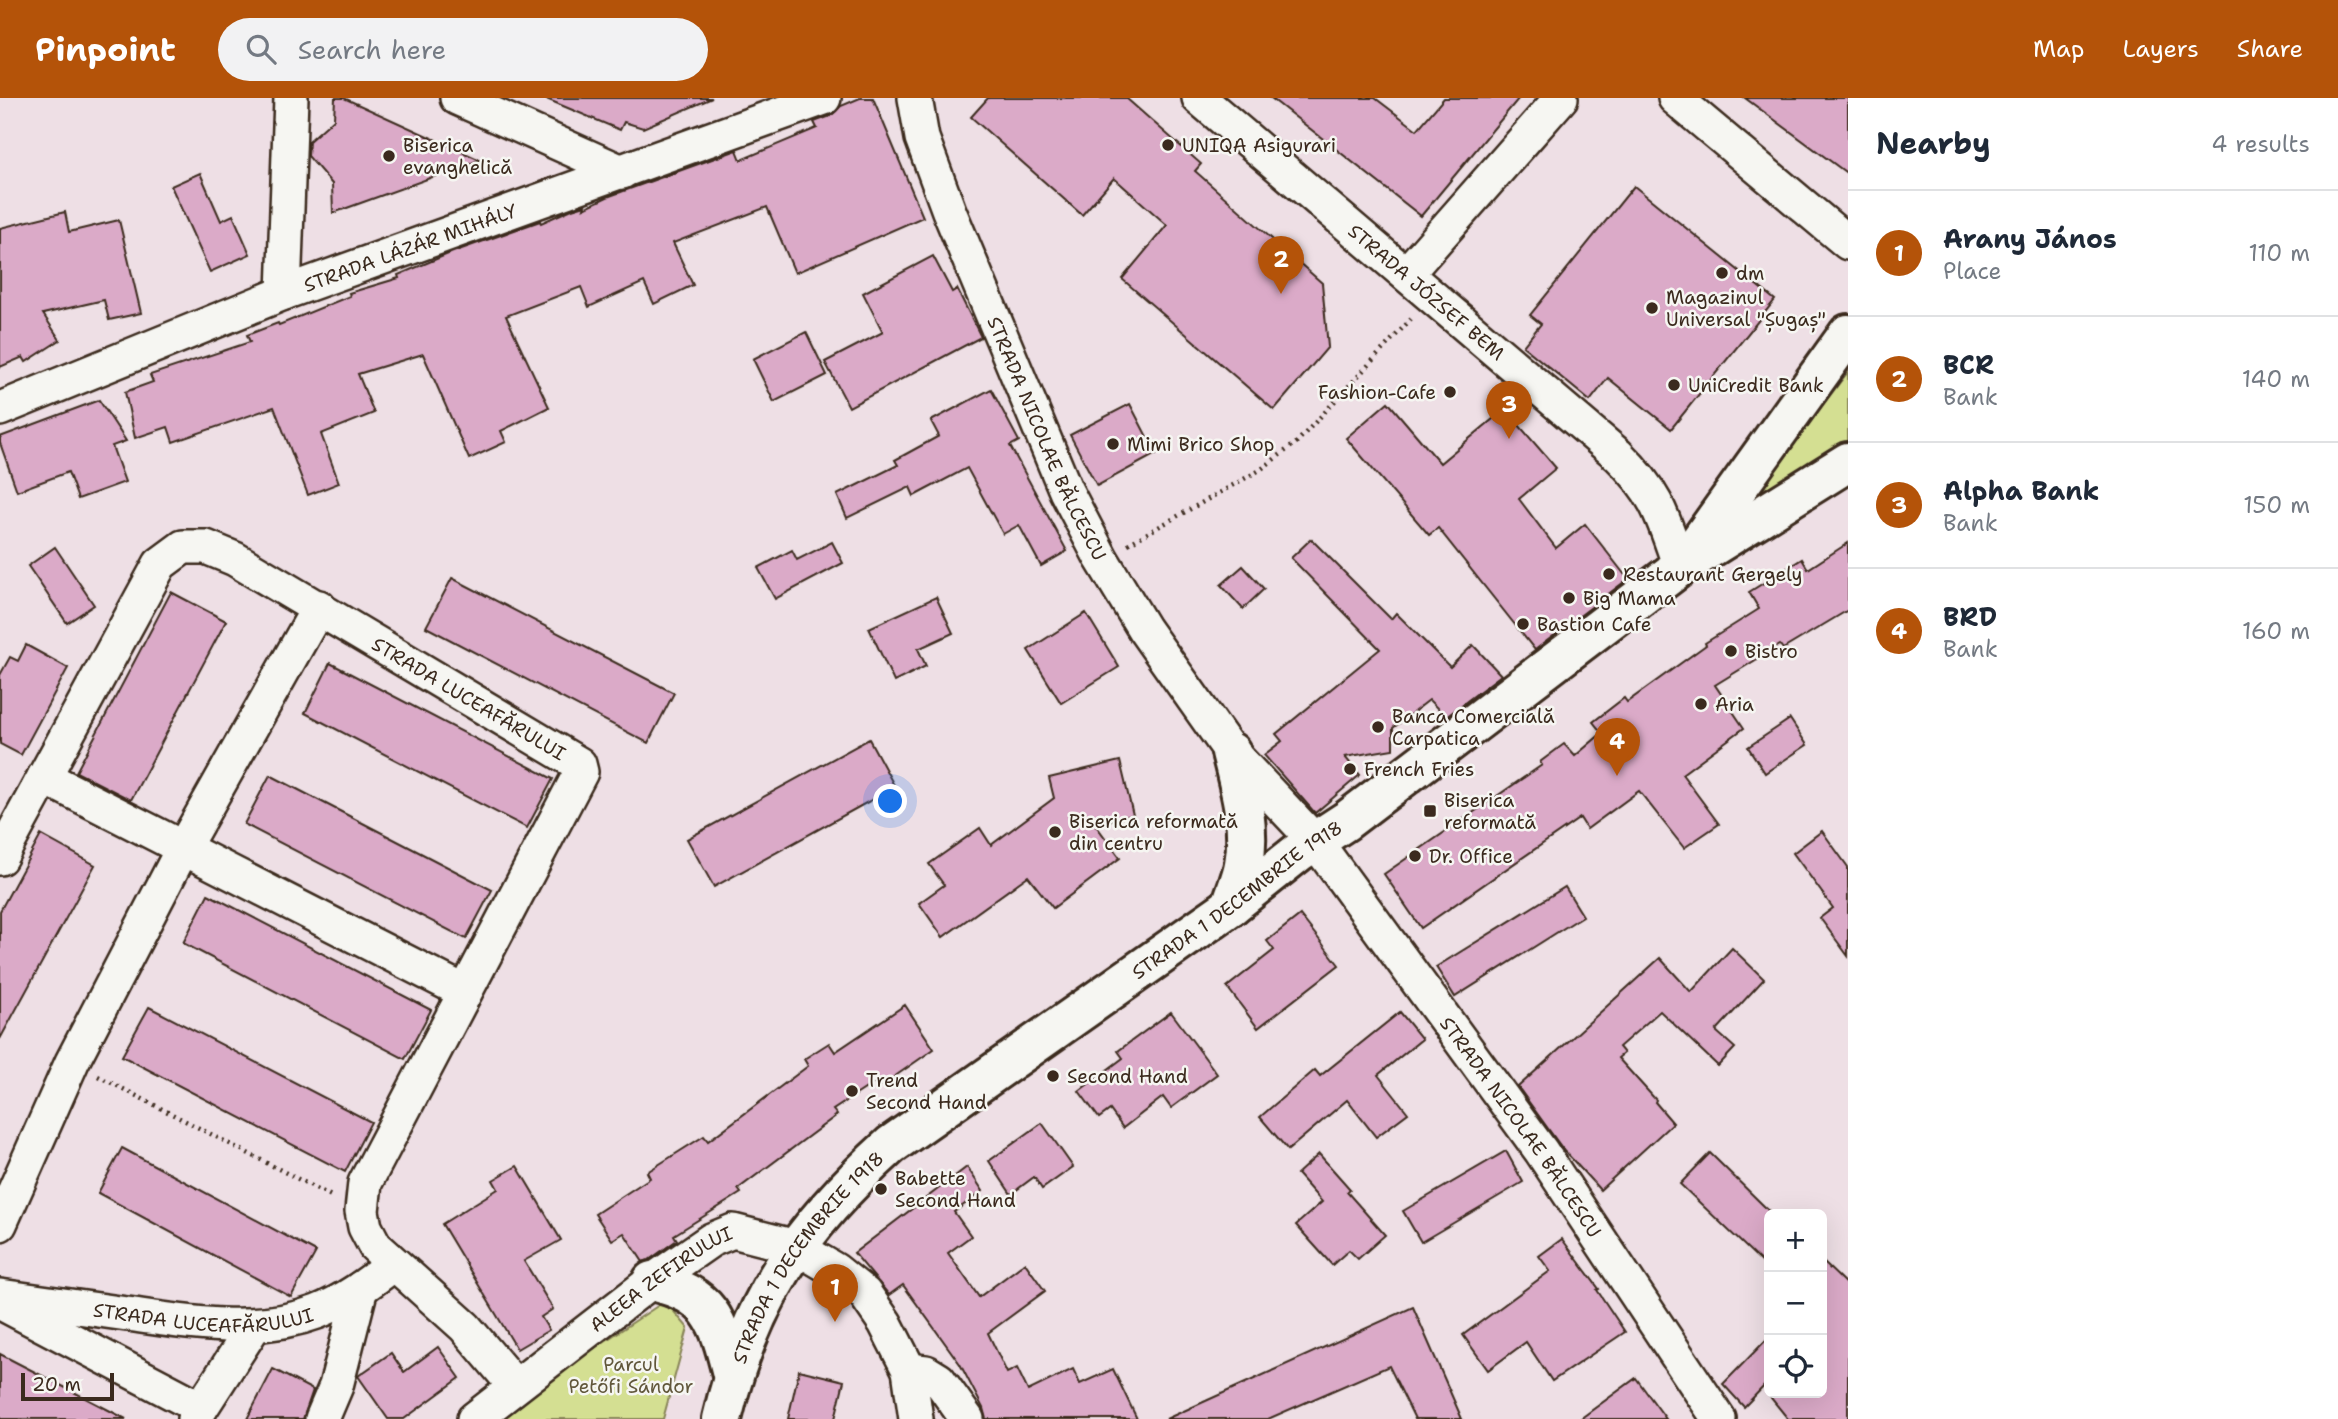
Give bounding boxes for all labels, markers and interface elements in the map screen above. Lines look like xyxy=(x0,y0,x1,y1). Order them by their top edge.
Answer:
search box xyxy=(218,18,708,81)
text: Pinpoint xyxy=(35,27,176,72)
icon: search xyxy=(242,30,280,68)
text: Search here xyxy=(298,32,446,67)
text: Map xyxy=(2033,33,2084,65)
text: Layers xyxy=(2122,33,2199,65)
text: Share xyxy=(2237,33,2303,65)
text: Nearby xyxy=(1876,123,1991,164)
text: 4 results xyxy=(2211,129,2310,159)
place label: Biserica evanghelică xyxy=(403,133,512,180)
place label: UNIQA Asigurari xyxy=(1182,133,1336,158)
marker: UNIQA Asigurari xyxy=(1160,137,1176,153)
marker: Biserica evanghelică xyxy=(381,148,397,164)
street label: STRADA LÁZÁR MIHÁLY xyxy=(300,197,521,297)
street label: STRADA JÓZSEF BEM xyxy=(1343,218,1510,366)
text: Arany János xyxy=(1943,221,2117,256)
pin: 2 xyxy=(1258,236,1304,294)
text: 1 xyxy=(1894,238,1904,268)
text: 110 m xyxy=(2248,238,2310,268)
text: Place xyxy=(1943,256,2002,286)
place label: dm xyxy=(1736,261,1764,286)
marker: dm xyxy=(1714,265,1730,281)
place label: Magazinul Universal "Șugaș" xyxy=(1666,285,1826,333)
marker: Magazinul Universal "Șugaș" xyxy=(1644,300,1660,316)
street label: STRADA NICOLAE BĂLCESCU xyxy=(982,313,1112,564)
text: BCR xyxy=(1943,347,1994,382)
text: 2 xyxy=(1891,364,1907,394)
text: 140 m xyxy=(2242,364,2310,394)
place label: UniCredit Bank xyxy=(1688,373,1824,398)
marker: UniCredit Bank xyxy=(1666,377,1682,393)
place label: Fashion-Cafe xyxy=(1318,380,1436,405)
pin: 3 xyxy=(1486,381,1532,439)
text: Bank xyxy=(1943,382,1998,412)
marker: Fashion-Cafe xyxy=(1442,384,1458,400)
place label: Mimi Brico Shop xyxy=(1127,432,1274,457)
marker: Mimi Brico Shop xyxy=(1105,436,1121,452)
text: Alpha Bank xyxy=(1943,473,2100,508)
text: 3 xyxy=(1891,490,1907,520)
text: 150 m xyxy=(2243,490,2310,520)
text: Bank xyxy=(1943,508,1998,538)
place label: Restaurant Gergely xyxy=(1623,562,1802,587)
marker: Restaurant Gergely xyxy=(1601,566,1617,582)
place label: Big Mama xyxy=(1583,586,1676,611)
marker: Big Mama xyxy=(1561,590,1577,606)
text: BRD xyxy=(1943,599,1997,634)
place label: Bastion Cafe xyxy=(1537,612,1651,637)
marker: Bastion Cafe xyxy=(1515,616,1531,632)
text: 4 xyxy=(1891,616,1907,646)
text: 160 m xyxy=(2242,616,2310,646)
street label: STRADA LUCEAFĂRULUI xyxy=(367,631,570,766)
text: Bank xyxy=(1943,634,1998,664)
place label: Bistro xyxy=(1745,639,1798,664)
marker: Bistro xyxy=(1723,643,1739,659)
place label: Aria xyxy=(1715,692,1754,717)
marker: Aria xyxy=(1693,696,1709,712)
place label: Banca Comercială Carpatica xyxy=(1392,704,1555,751)
pin: 4 xyxy=(1594,718,1640,776)
marker: Banca Comercială Carpatica xyxy=(1370,719,1386,735)
place label: French Fries xyxy=(1364,757,1475,782)
marker: French Fries xyxy=(1342,761,1358,777)
your location xyxy=(873,784,907,818)
place label: Biserica reformată xyxy=(1444,788,1536,835)
marker: Biserica reformată xyxy=(1422,803,1438,819)
place label: Biserica reformată din centru xyxy=(1069,809,1238,856)
street label: STRADA 1 DECEMBRIE 1918 xyxy=(1127,814,1347,985)
marker: Biserica reformată din centru xyxy=(1047,824,1063,840)
place label: Dr. Office xyxy=(1429,844,1513,869)
marker: Dr. Office xyxy=(1407,848,1423,864)
street label: STRADA NICOLAE BĂLCESCU xyxy=(1435,1011,1607,1242)
place label: Second Hand xyxy=(1067,1064,1188,1089)
place label: Trend Second Hand xyxy=(866,1068,987,1115)
marker: Second Hand xyxy=(1045,1068,1061,1084)
marker: Trend Second Hand xyxy=(844,1083,860,1099)
street label: STRADA 1 DECEMBRIE 1918 xyxy=(729,1148,891,1372)
place label: Babette Second Hand xyxy=(895,1166,1016,1213)
marker: Babette Second Hand xyxy=(873,1181,889,1197)
map controls xyxy=(1764,1209,1827,1398)
button: + xyxy=(1764,1209,1827,1272)
street label: ALEEA ZEFIRULUI xyxy=(584,1220,736,1337)
pin: 1 xyxy=(812,1264,858,1322)
button: − xyxy=(1764,1272,1827,1335)
street label: STRADA LUCEAFĂRULUI xyxy=(92,1297,316,1338)
button: locate xyxy=(1764,1335,1827,1398)
park label: Parcul Petőfi Sándor xyxy=(569,1352,693,1399)
scale bar xyxy=(21,1370,114,1402)
text: 20 m xyxy=(32,1372,81,1397)

